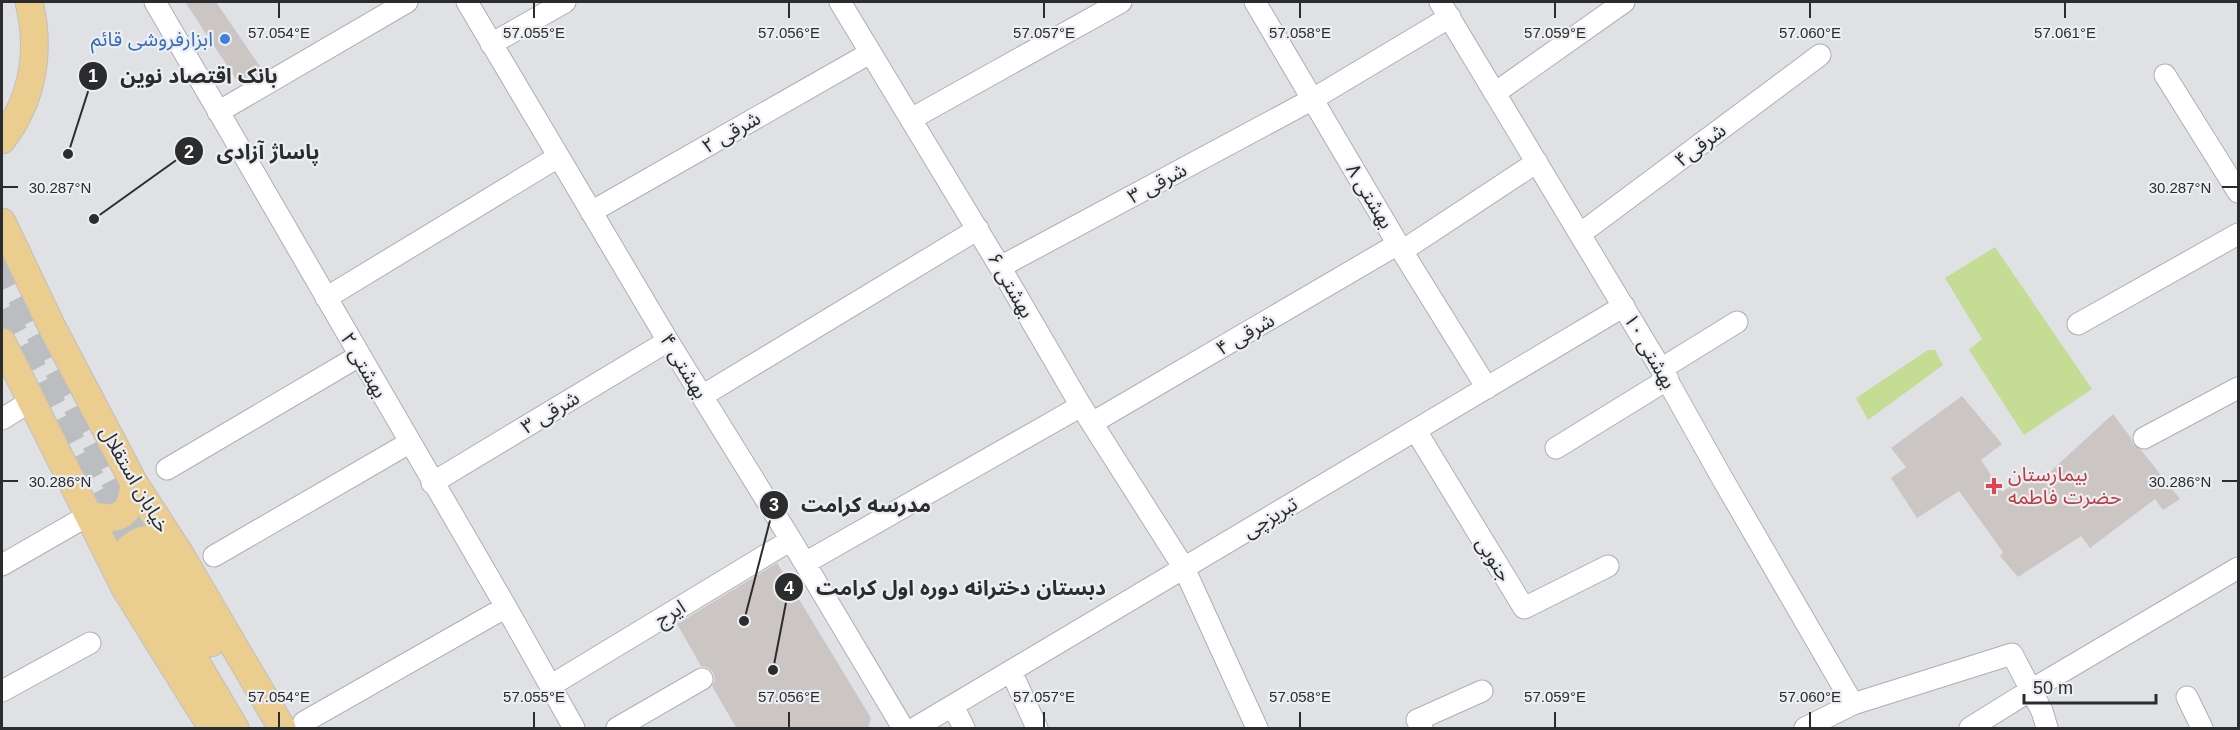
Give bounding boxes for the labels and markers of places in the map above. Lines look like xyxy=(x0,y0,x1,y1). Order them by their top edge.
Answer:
place label: ابزارفروشی قائم xyxy=(91,28,213,54)
marker: ابزارفروشی قائم xyxy=(218,32,232,46)
callout: بانک اقتصاد نوین xyxy=(78,56,289,95)
callout: پاساژ آزادی xyxy=(174,132,331,171)
place label: بیمارستان حضرت فاطمه xyxy=(2008,463,2122,509)
marker: بیمارستان حضرت فاطمه xyxy=(1985,477,2003,495)
callout: مدرسه کرامت xyxy=(759,486,943,525)
callout: دبستان دخترانه دوره اول کرامت xyxy=(774,568,1118,607)

